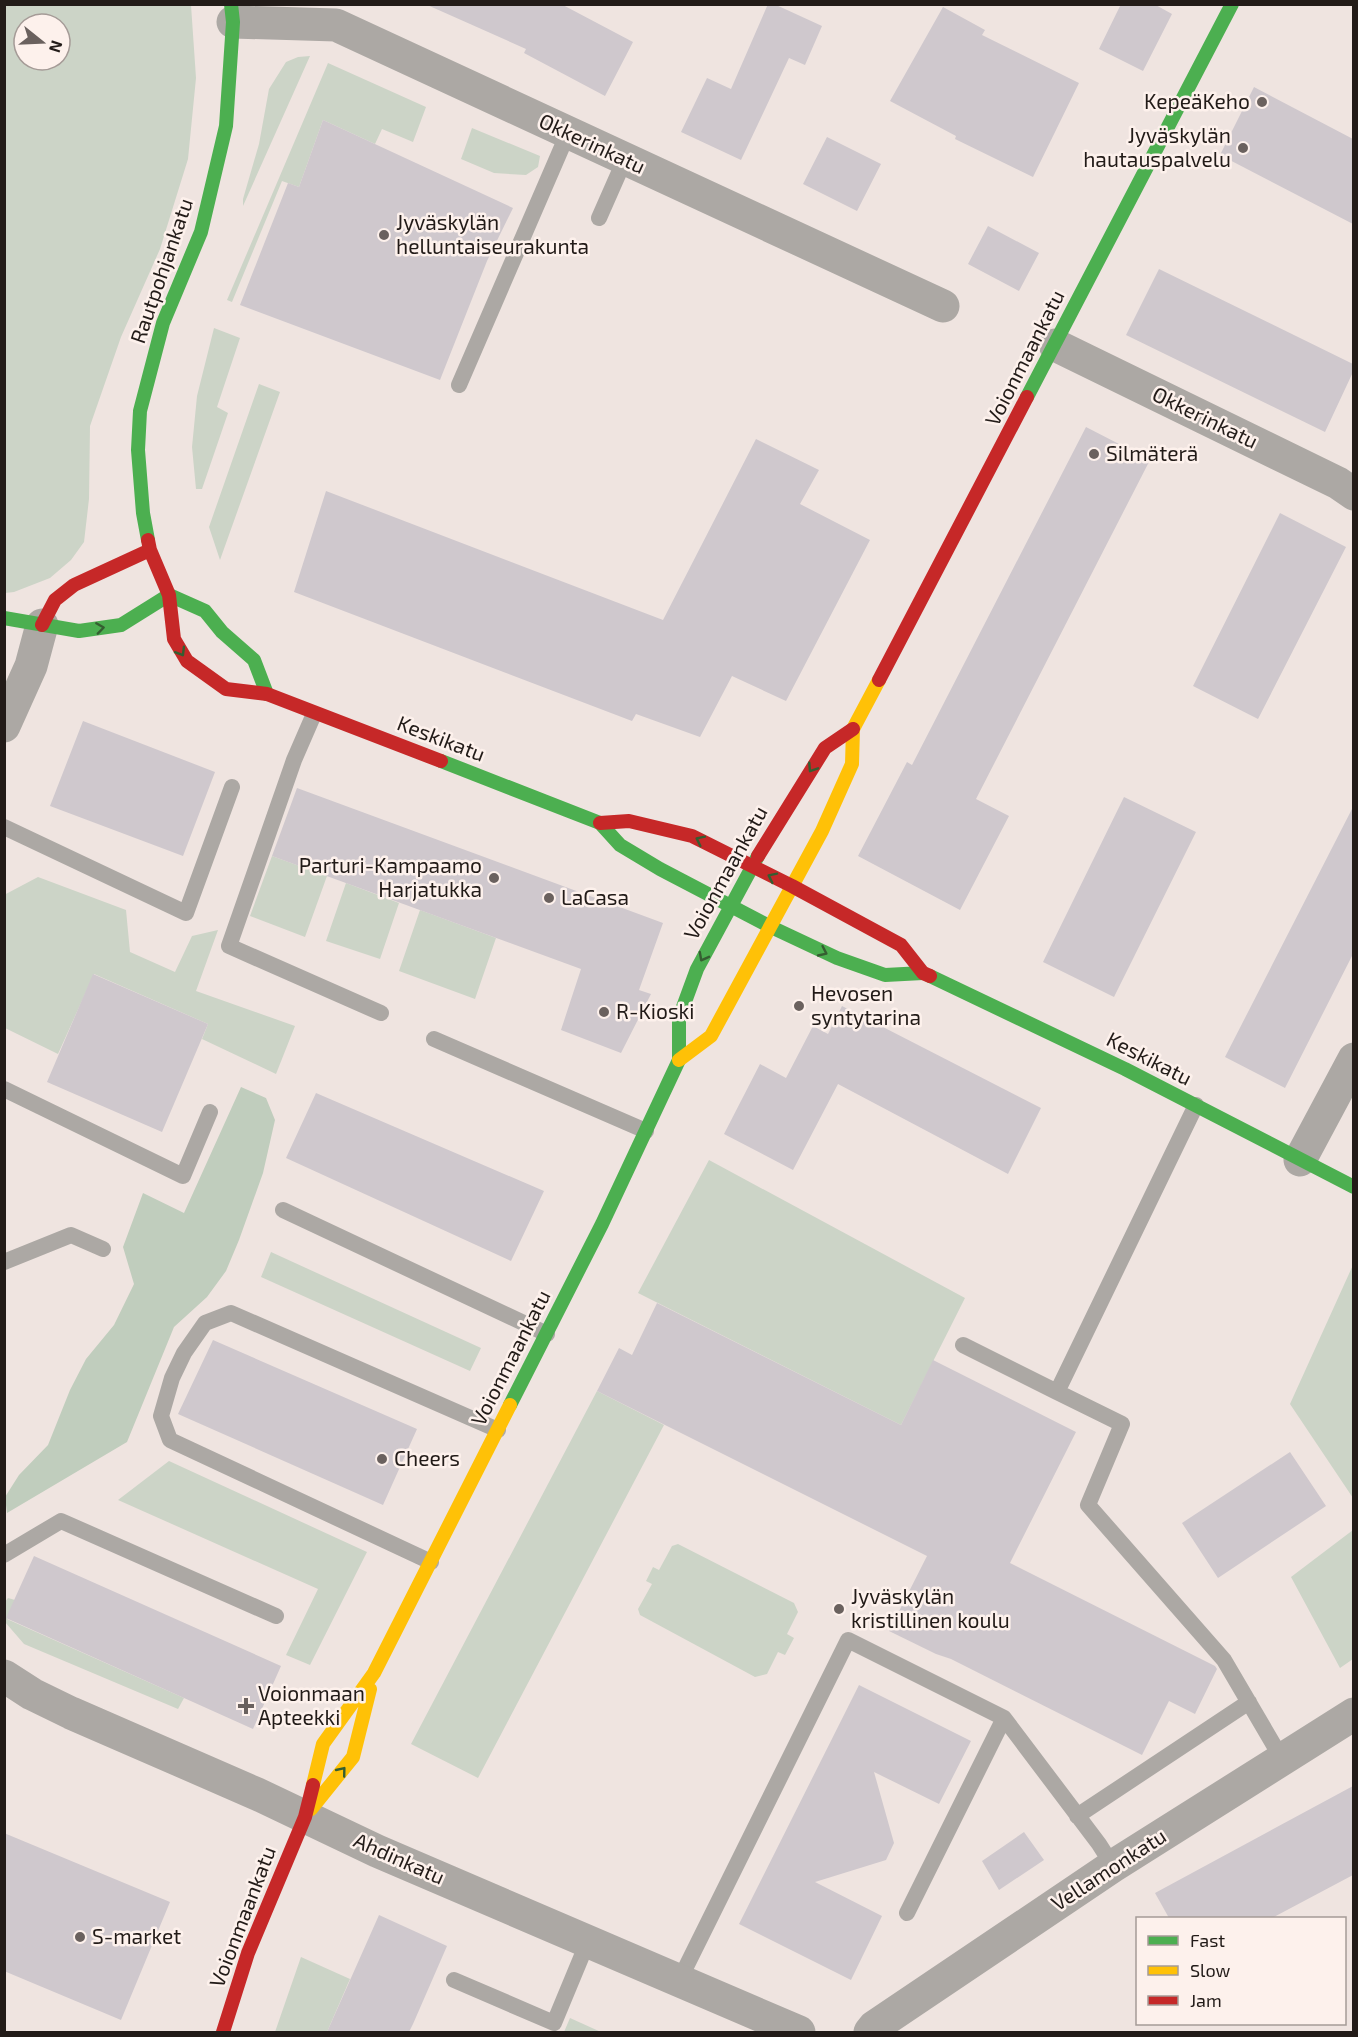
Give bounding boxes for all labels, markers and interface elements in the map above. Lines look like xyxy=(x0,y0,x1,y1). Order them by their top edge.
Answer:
north arrow xyxy=(12,12,72,72)
text: N xyxy=(46,38,68,55)
place label: KepeäKeho xyxy=(1144,88,1250,113)
marker: KepeäKeho xyxy=(1255,95,1269,109)
street label: Okkerinkatu xyxy=(536,107,650,178)
place label: Jyväskylän hautauspalvelu xyxy=(1083,122,1231,171)
marker: Jyväskylän hautauspalvelu xyxy=(1236,141,1250,155)
street label: Rautpohjankatu xyxy=(124,195,198,347)
place label: Jyväskylän helluntaiseurakunta xyxy=(396,209,589,258)
marker: Jyväskylän helluntaiseurakunta xyxy=(377,228,391,242)
street label: Voionmaankatu xyxy=(979,285,1069,429)
street label: Okkerinkatu xyxy=(1149,380,1263,453)
place label: Silmäterä xyxy=(1106,440,1198,465)
marker: Silmäterä xyxy=(1087,447,1101,461)
one-way arrow xyxy=(95,623,105,635)
one-way arrow xyxy=(174,646,186,656)
street label: Keskikatu xyxy=(394,709,489,766)
one-way arrow xyxy=(808,762,819,773)
street label: Voionmaankatu xyxy=(678,801,772,944)
one-way arrow xyxy=(696,836,707,848)
place label: Parturi-Kampaamo Harjatukka xyxy=(299,852,482,902)
marker: Parturi-Kampaamo Harjatukka xyxy=(487,871,501,885)
one-way arrow xyxy=(768,872,779,884)
place label: LaCasa xyxy=(561,884,629,909)
marker: LaCasa xyxy=(542,891,556,905)
one-way arrow xyxy=(817,944,828,956)
one-way arrow xyxy=(699,951,710,962)
place label: Hevosen syntytarina xyxy=(811,980,921,1029)
place label: R-Kioski xyxy=(616,998,695,1023)
marker: Hevosen syntytarina xyxy=(792,999,806,1013)
marker: R-Kioski xyxy=(597,1005,611,1019)
street label: Keskikatu xyxy=(1103,1026,1196,1090)
street label: Voionmaankatu xyxy=(465,1285,555,1429)
place label: Cheers xyxy=(394,1445,460,1470)
marker: Cheers xyxy=(375,1452,389,1466)
place label: Jyväskylän kristillinen koulu xyxy=(851,1583,1010,1632)
marker: Jyväskylän kristillinen koulu xyxy=(832,1602,846,1616)
place label: Voionmaan Apteekki xyxy=(258,1680,365,1729)
marker: Voionmaan Apteekki xyxy=(239,1699,253,1713)
one-way arrow xyxy=(334,1767,345,1778)
street label: Vellamonkatu xyxy=(1046,1822,1170,1915)
street label: Ahdinkatu xyxy=(350,1827,449,1889)
street label: Voionmaankatu xyxy=(203,1842,280,1991)
legend xyxy=(1136,1917,1346,2025)
place label: S-market xyxy=(92,1923,181,1948)
text: Fast xyxy=(1190,1929,1225,1951)
marker: S-market xyxy=(73,1930,87,1944)
text: Slow xyxy=(1190,1959,1231,1981)
text: Jam xyxy=(1190,1989,1222,2011)

